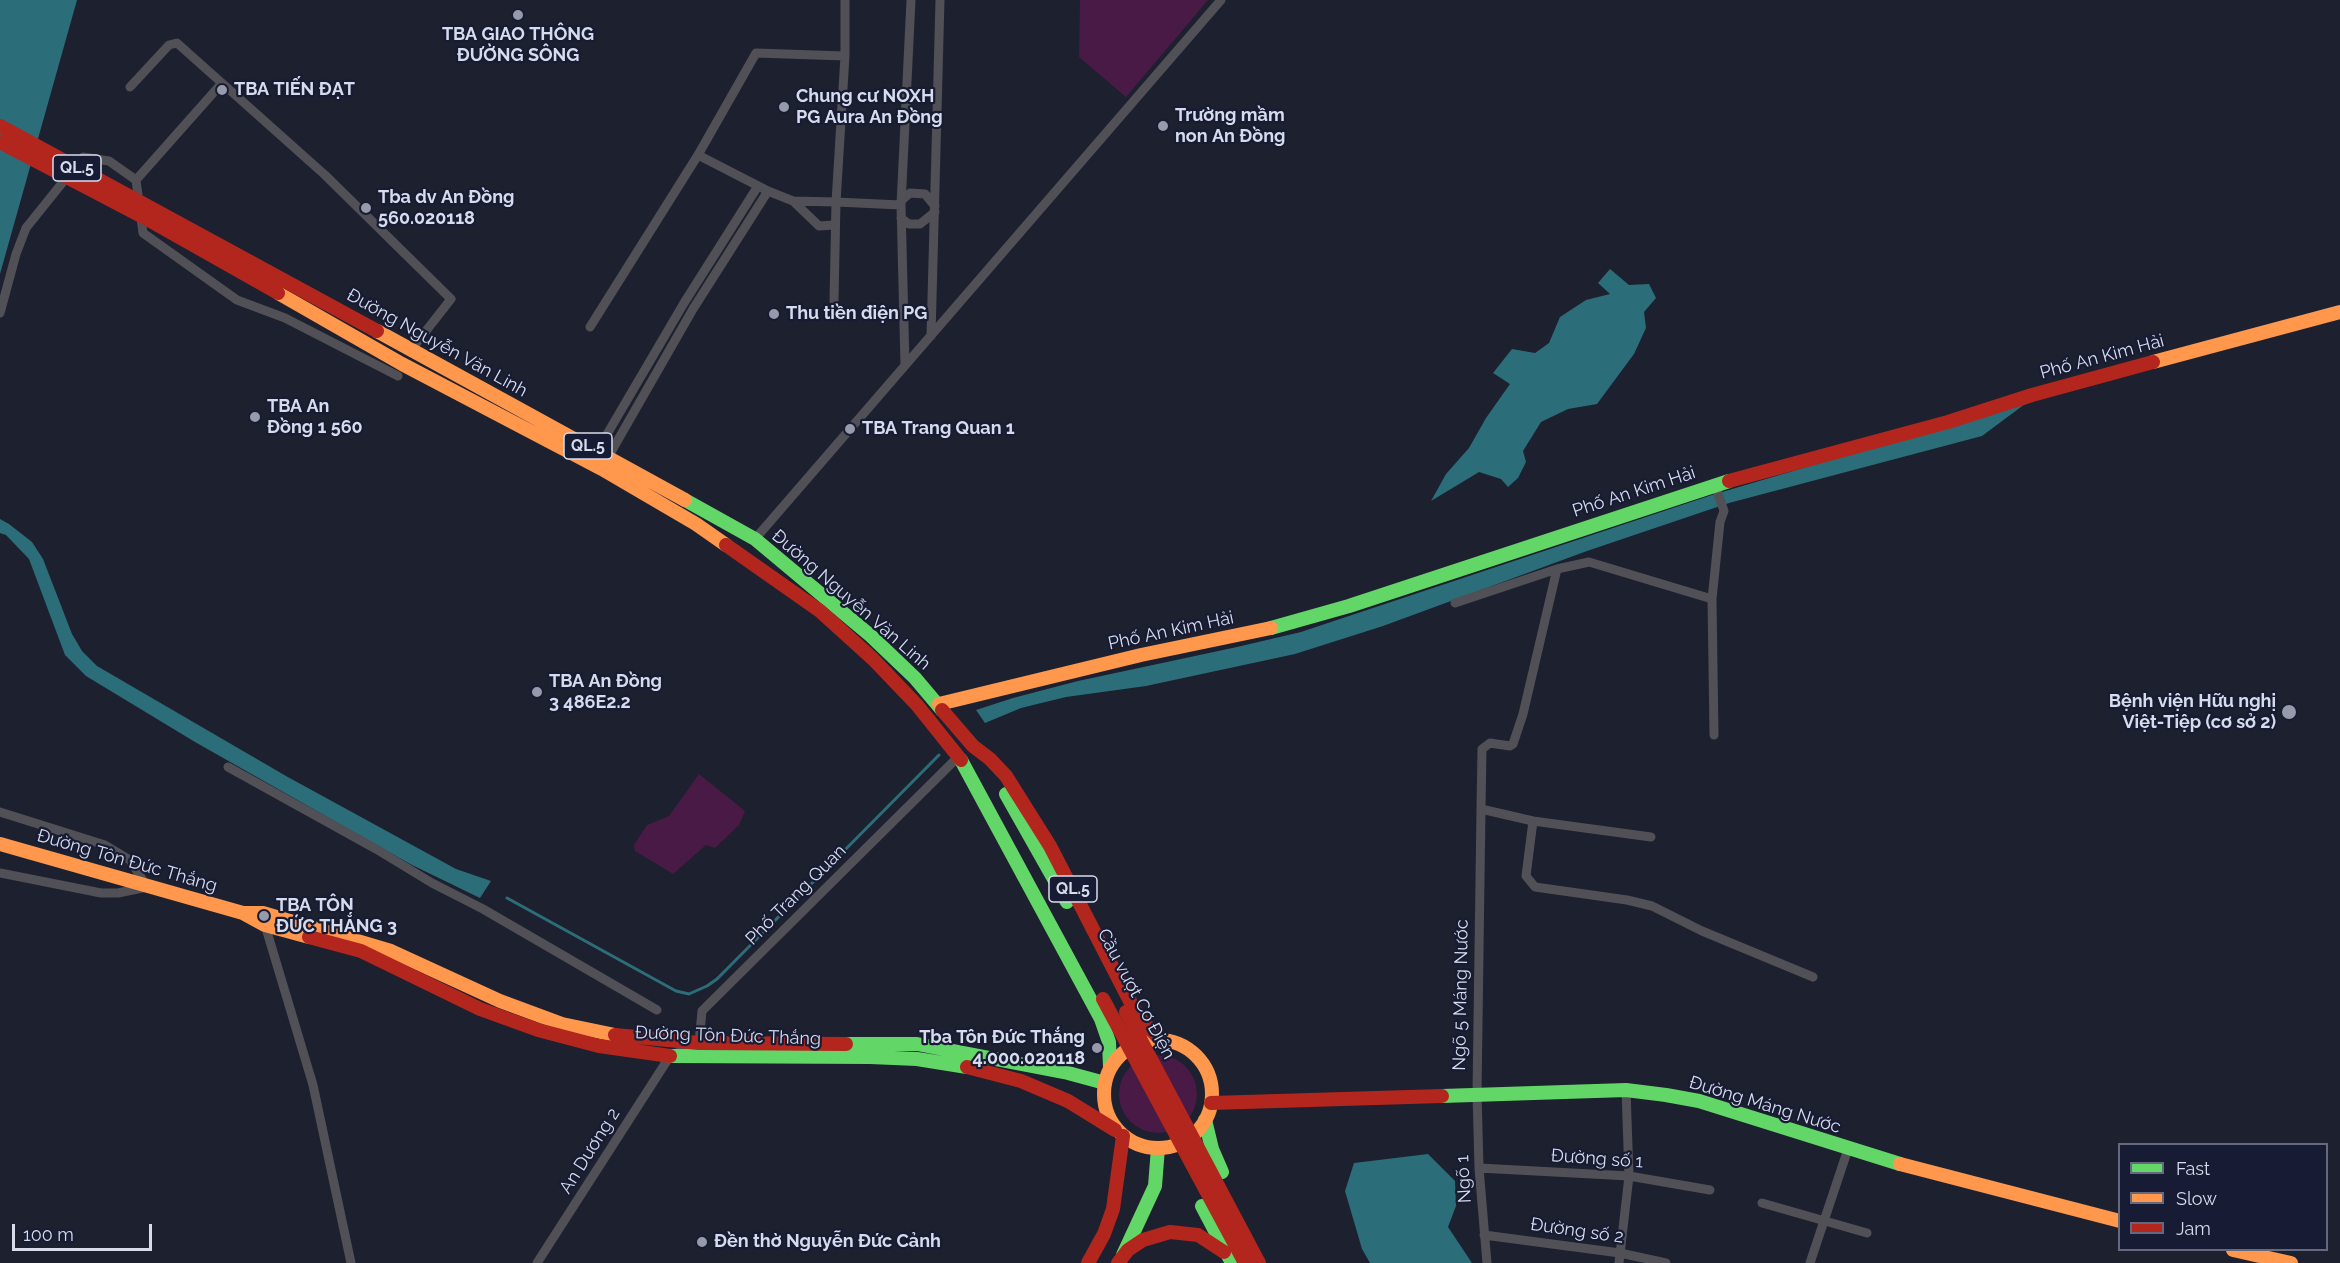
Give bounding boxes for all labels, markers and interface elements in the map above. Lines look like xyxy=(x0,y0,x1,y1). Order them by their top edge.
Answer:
marker: TBA GIAO THÔNG ĐƯỜNG SÔNG xyxy=(511,8,525,22)
place label: TBA GIAO THÔNG ĐƯỜNG SÔNG xyxy=(442,24,594,66)
place label: TBA TIẾN ĐẠT xyxy=(234,79,355,101)
marker: TBA TIẾN ĐẠT xyxy=(215,83,229,97)
place label: Chung cư NOXH PG Aura An Đồng xyxy=(796,86,943,128)
marker: Chung cư NOXH PG Aura An Đồng xyxy=(777,100,791,114)
place label: Trường mầm non An Đồng xyxy=(1175,105,1285,148)
marker: Trường mầm non An Đồng xyxy=(1156,119,1170,133)
road number: QL.5 xyxy=(53,155,101,181)
place label: Tba dv An Đồng 560.020118 xyxy=(378,187,514,230)
marker: Tba dv An Đồng 560.020118 xyxy=(359,201,373,215)
street label: Đường Nguyễn Văn Linh xyxy=(343,284,531,402)
place label: Thu tiền điện PG xyxy=(786,303,927,325)
marker: Thu tiền điện PG xyxy=(767,307,781,321)
street label: Phố An Kim Hải xyxy=(2037,330,2167,384)
place label: TBA An Đồng 1 560 xyxy=(267,396,363,438)
marker: TBA An Đồng 1 560 xyxy=(248,410,262,424)
place label: TBA Trang Quan 1 xyxy=(862,418,1015,440)
marker: TBA Trang Quan 1 xyxy=(843,422,857,436)
road number: QL.5 xyxy=(564,433,612,459)
street label: Phố An Kim Hải xyxy=(1570,462,1698,522)
street label: Đường Nguyễn Văn Linh xyxy=(767,525,935,675)
street label: Phố An Kim Hải xyxy=(1106,607,1236,655)
place label: TBA An Đồng 3 486E2.2 xyxy=(549,671,662,714)
marker: TBA An Đồng 3 486E2.2 xyxy=(530,685,544,699)
place label: Bệnh viện Hữu nghị Việt-Tiệp (cơ sở 2) xyxy=(2109,691,2276,734)
marker: Bệnh viện Hữu nghị Việt-Tiệp (cơ sở 2) xyxy=(2280,703,2298,721)
street label: Đường Tôn Đức Thắng xyxy=(34,825,220,897)
street label: Phố Trang Quan xyxy=(741,840,851,950)
road number: QL.5 xyxy=(1049,876,1097,902)
place label: TBA TÔN ĐỨC THẮNG 3 xyxy=(276,895,397,938)
marker: TBA TÔN ĐỨC THẮNG 3 xyxy=(257,909,271,923)
street label: Ngõ 5 Máng Nước xyxy=(1449,919,1473,1071)
street label: Cầu vượt Cơ Điện xyxy=(1093,925,1179,1063)
street label: Đường Tôn Đức Thắng xyxy=(634,1022,822,1050)
place label: Tba Tôn Đức Thắng 4.000.020118 xyxy=(919,1027,1085,1070)
marker: Tba Tôn Đức Thắng 4.000.020118 xyxy=(1090,1041,1104,1055)
street label: Đường Máng Nước xyxy=(1687,1072,1843,1138)
street label: An Dương 2 xyxy=(555,1104,625,1198)
legend xyxy=(2118,1143,2328,1251)
street label: Đường số 1 xyxy=(1550,1145,1644,1173)
street label: Ngõ 1 xyxy=(1452,1155,1476,1203)
text: Fast xyxy=(2176,1158,2210,1179)
text: Slow xyxy=(2176,1188,2217,1209)
scale bar xyxy=(15,1212,154,1250)
street label: Đường số 2 xyxy=(1529,1214,1625,1248)
text: Jam xyxy=(2176,1218,2211,1239)
text: 100 m xyxy=(23,1224,74,1245)
place label: Đền thờ Nguyễn Đức Cảnh xyxy=(714,1231,941,1253)
marker: Đền thờ Nguyễn Đức Cảnh xyxy=(695,1235,709,1249)

